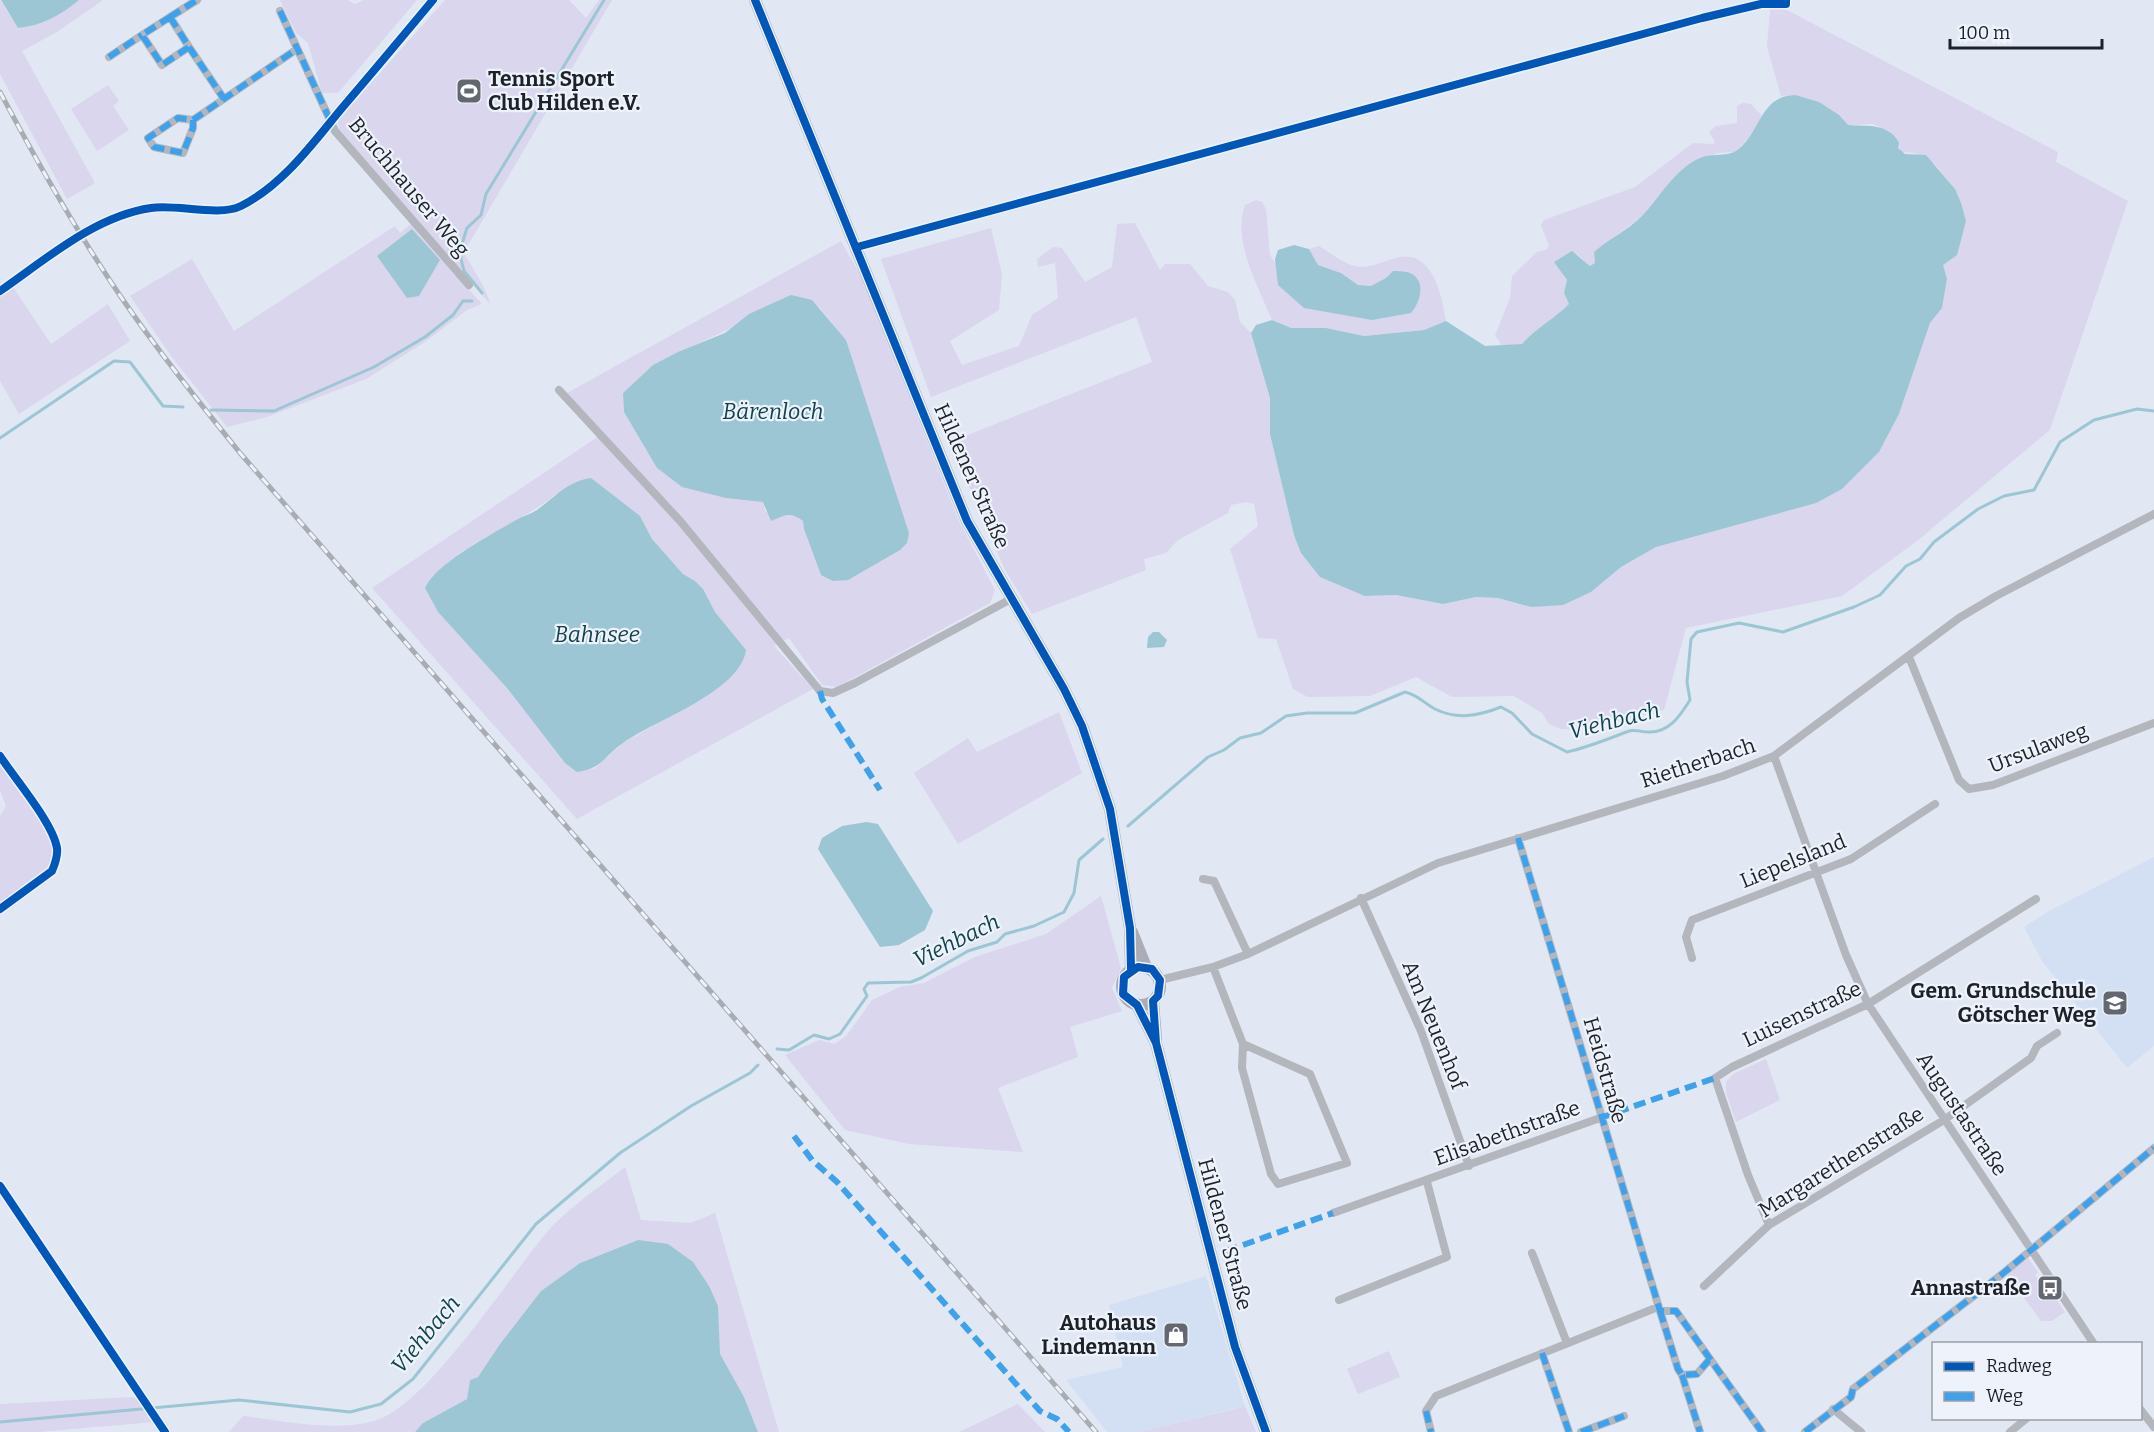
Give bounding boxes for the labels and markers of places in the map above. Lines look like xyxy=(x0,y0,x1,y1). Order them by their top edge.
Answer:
place label: Tennis Sport Club Hilden e.V. xyxy=(488,66,640,116)
sports icon: Tennis Sport Club Hilden e.V. xyxy=(454,76,484,106)
place label: Gem. Grundschule Götscher Weg xyxy=(1910,978,2096,1028)
school or university icon: Gem. Grundschule Götscher Weg xyxy=(2100,988,2130,1018)
bus stop icon: Annastraße xyxy=(2035,1273,2065,1303)
place label: Annastraße xyxy=(1911,1275,2030,1301)
place label: Autohaus Lindemann xyxy=(1041,1310,1156,1360)
shop icon: Autohaus Lindemann xyxy=(1161,1320,1191,1350)

